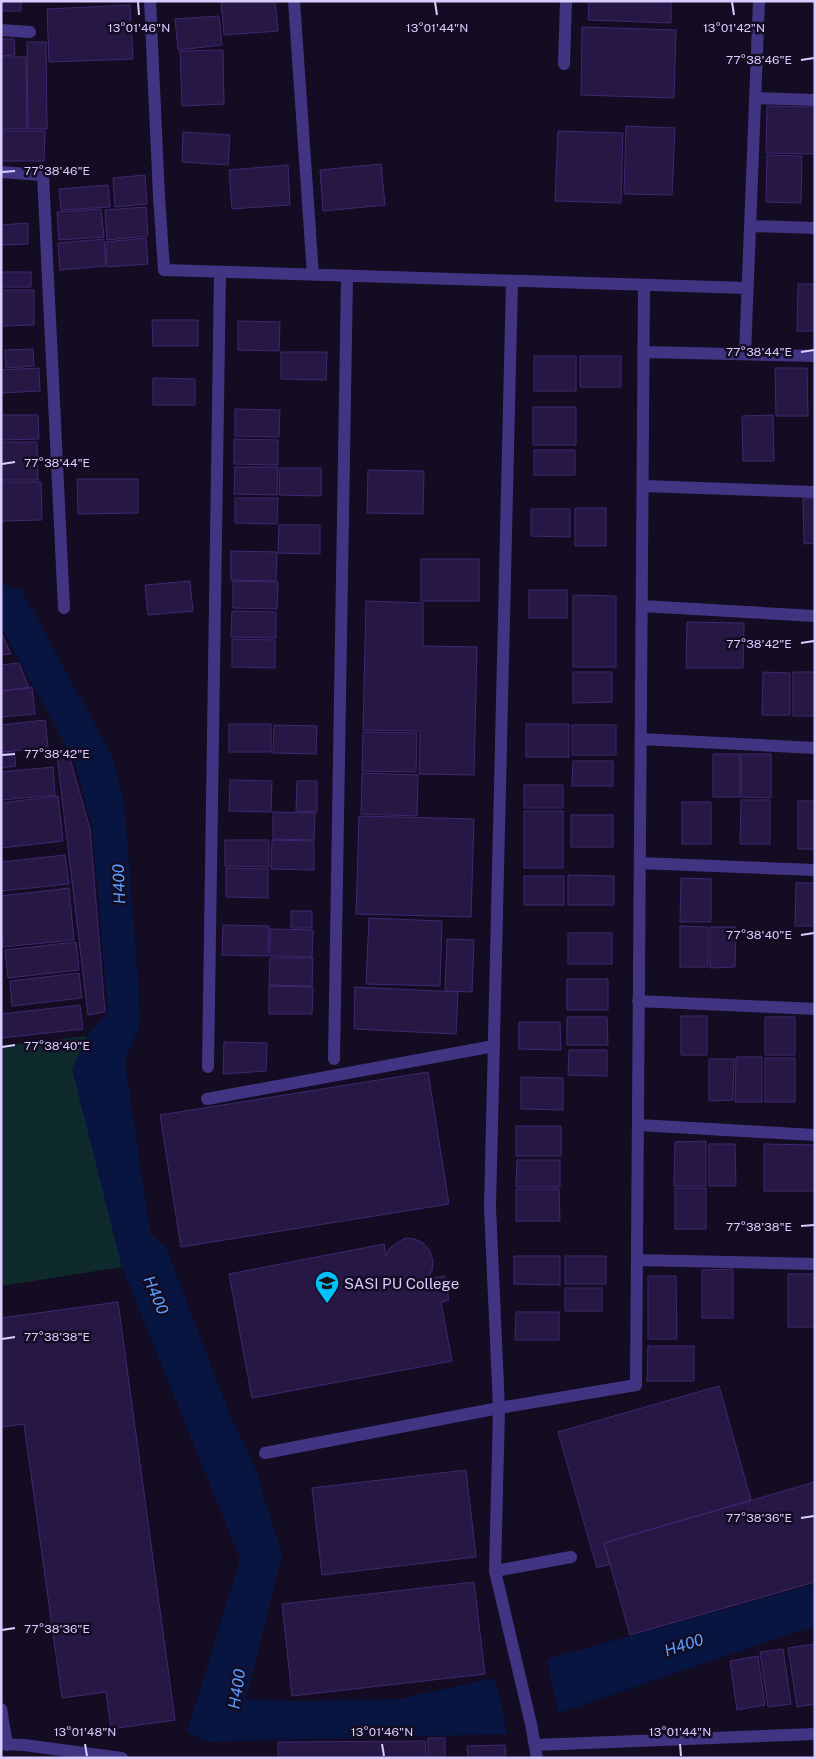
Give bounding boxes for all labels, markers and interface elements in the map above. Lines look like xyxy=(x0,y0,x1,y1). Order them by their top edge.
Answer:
text: 13°01'46"N xyxy=(108,21,170,35)
text: 13°01'44"N xyxy=(406,21,468,35)
text: 13°01'42"N xyxy=(703,21,765,35)
text: 77°38'46"E xyxy=(726,53,792,67)
text: 77°38'46"E xyxy=(24,164,90,178)
text: 77°38'44"E xyxy=(726,345,792,359)
text: 77°38'44"E xyxy=(24,456,90,470)
text: 77°38'42"E xyxy=(726,637,792,651)
text: 77°38'42"E xyxy=(24,747,90,761)
water label: H400 xyxy=(109,863,129,904)
text: 77°38'40"E xyxy=(726,928,792,942)
text: 77°38'40"E xyxy=(24,1039,90,1053)
text: 77°38'38"E xyxy=(726,1220,792,1234)
school or university icon: SASI PU College xyxy=(314,1270,340,1304)
water label: H400 xyxy=(139,1273,173,1318)
place label: SASI PU College xyxy=(344,1275,459,1292)
text: 77°38'38"E xyxy=(24,1330,90,1344)
text: 77°38'36"E xyxy=(726,1511,792,1525)
text: 77°38'36"E xyxy=(24,1622,90,1636)
water label: H400 xyxy=(662,1630,707,1660)
water label: H400 xyxy=(224,1667,250,1710)
text: 13°01'48"N xyxy=(54,1725,116,1739)
text: 13°01'46"N xyxy=(351,1725,413,1739)
text: 13°01'44"N xyxy=(649,1725,711,1739)

